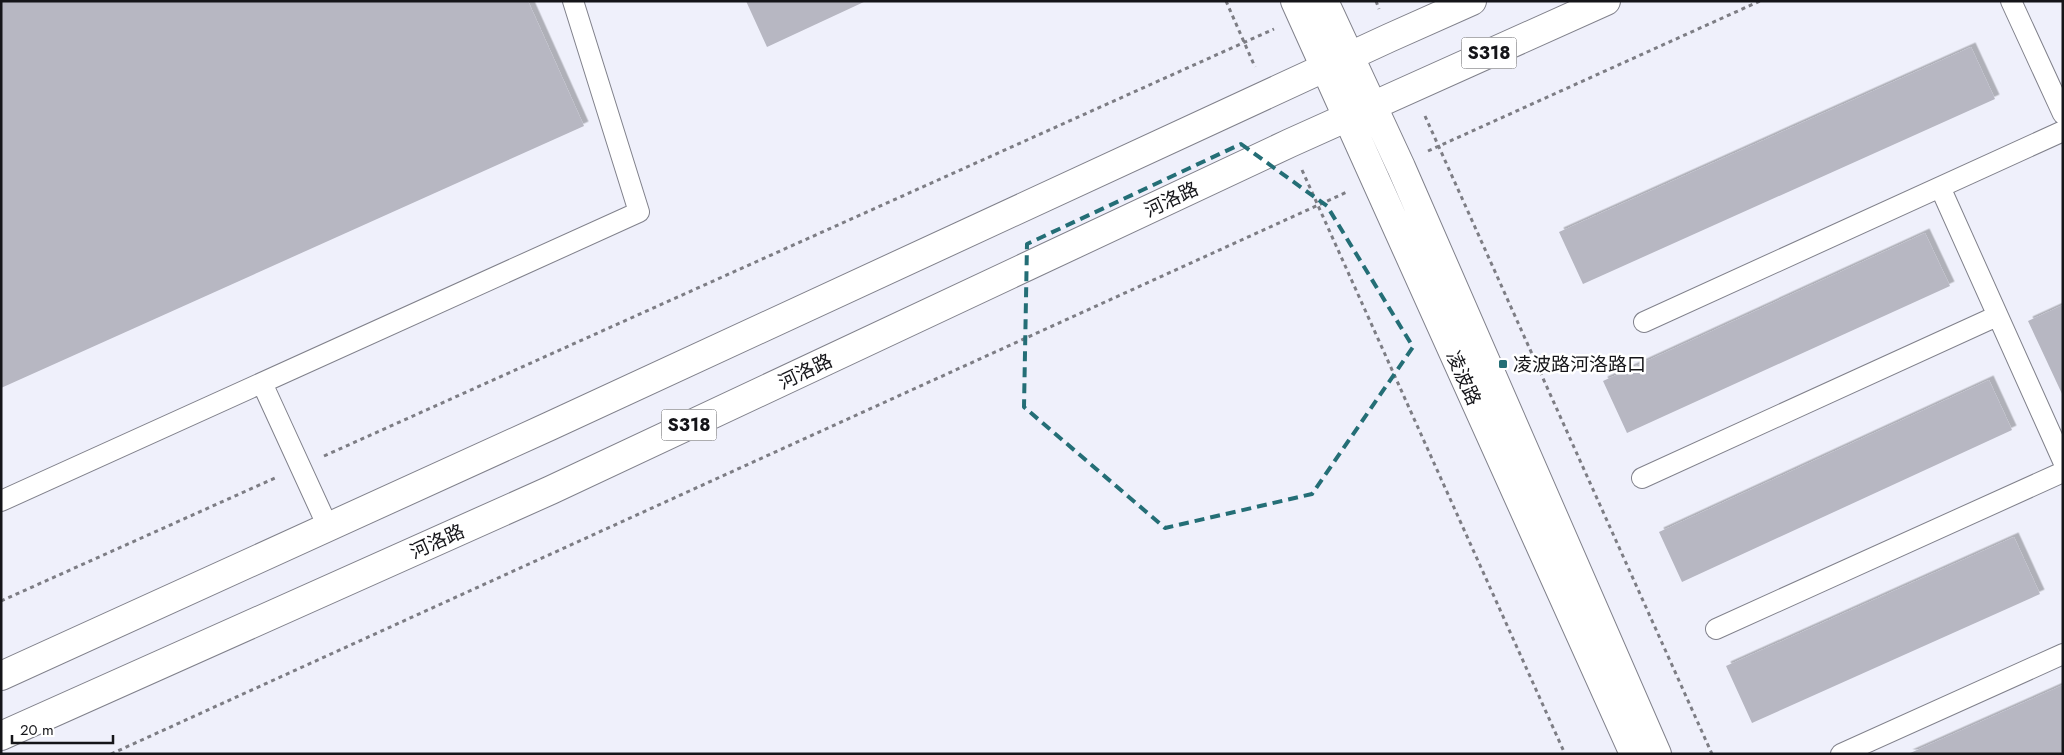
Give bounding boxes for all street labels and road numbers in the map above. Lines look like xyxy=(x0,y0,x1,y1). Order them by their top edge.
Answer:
road number: S318 xyxy=(1462,38,1516,68)
street label: 河洛路 xyxy=(1140,175,1203,224)
street label: 河洛路 xyxy=(774,347,837,396)
street label: 凌波路 xyxy=(1440,347,1487,410)
road number: S318 xyxy=(662,410,716,440)
street label: 河洛路 xyxy=(406,518,469,565)

